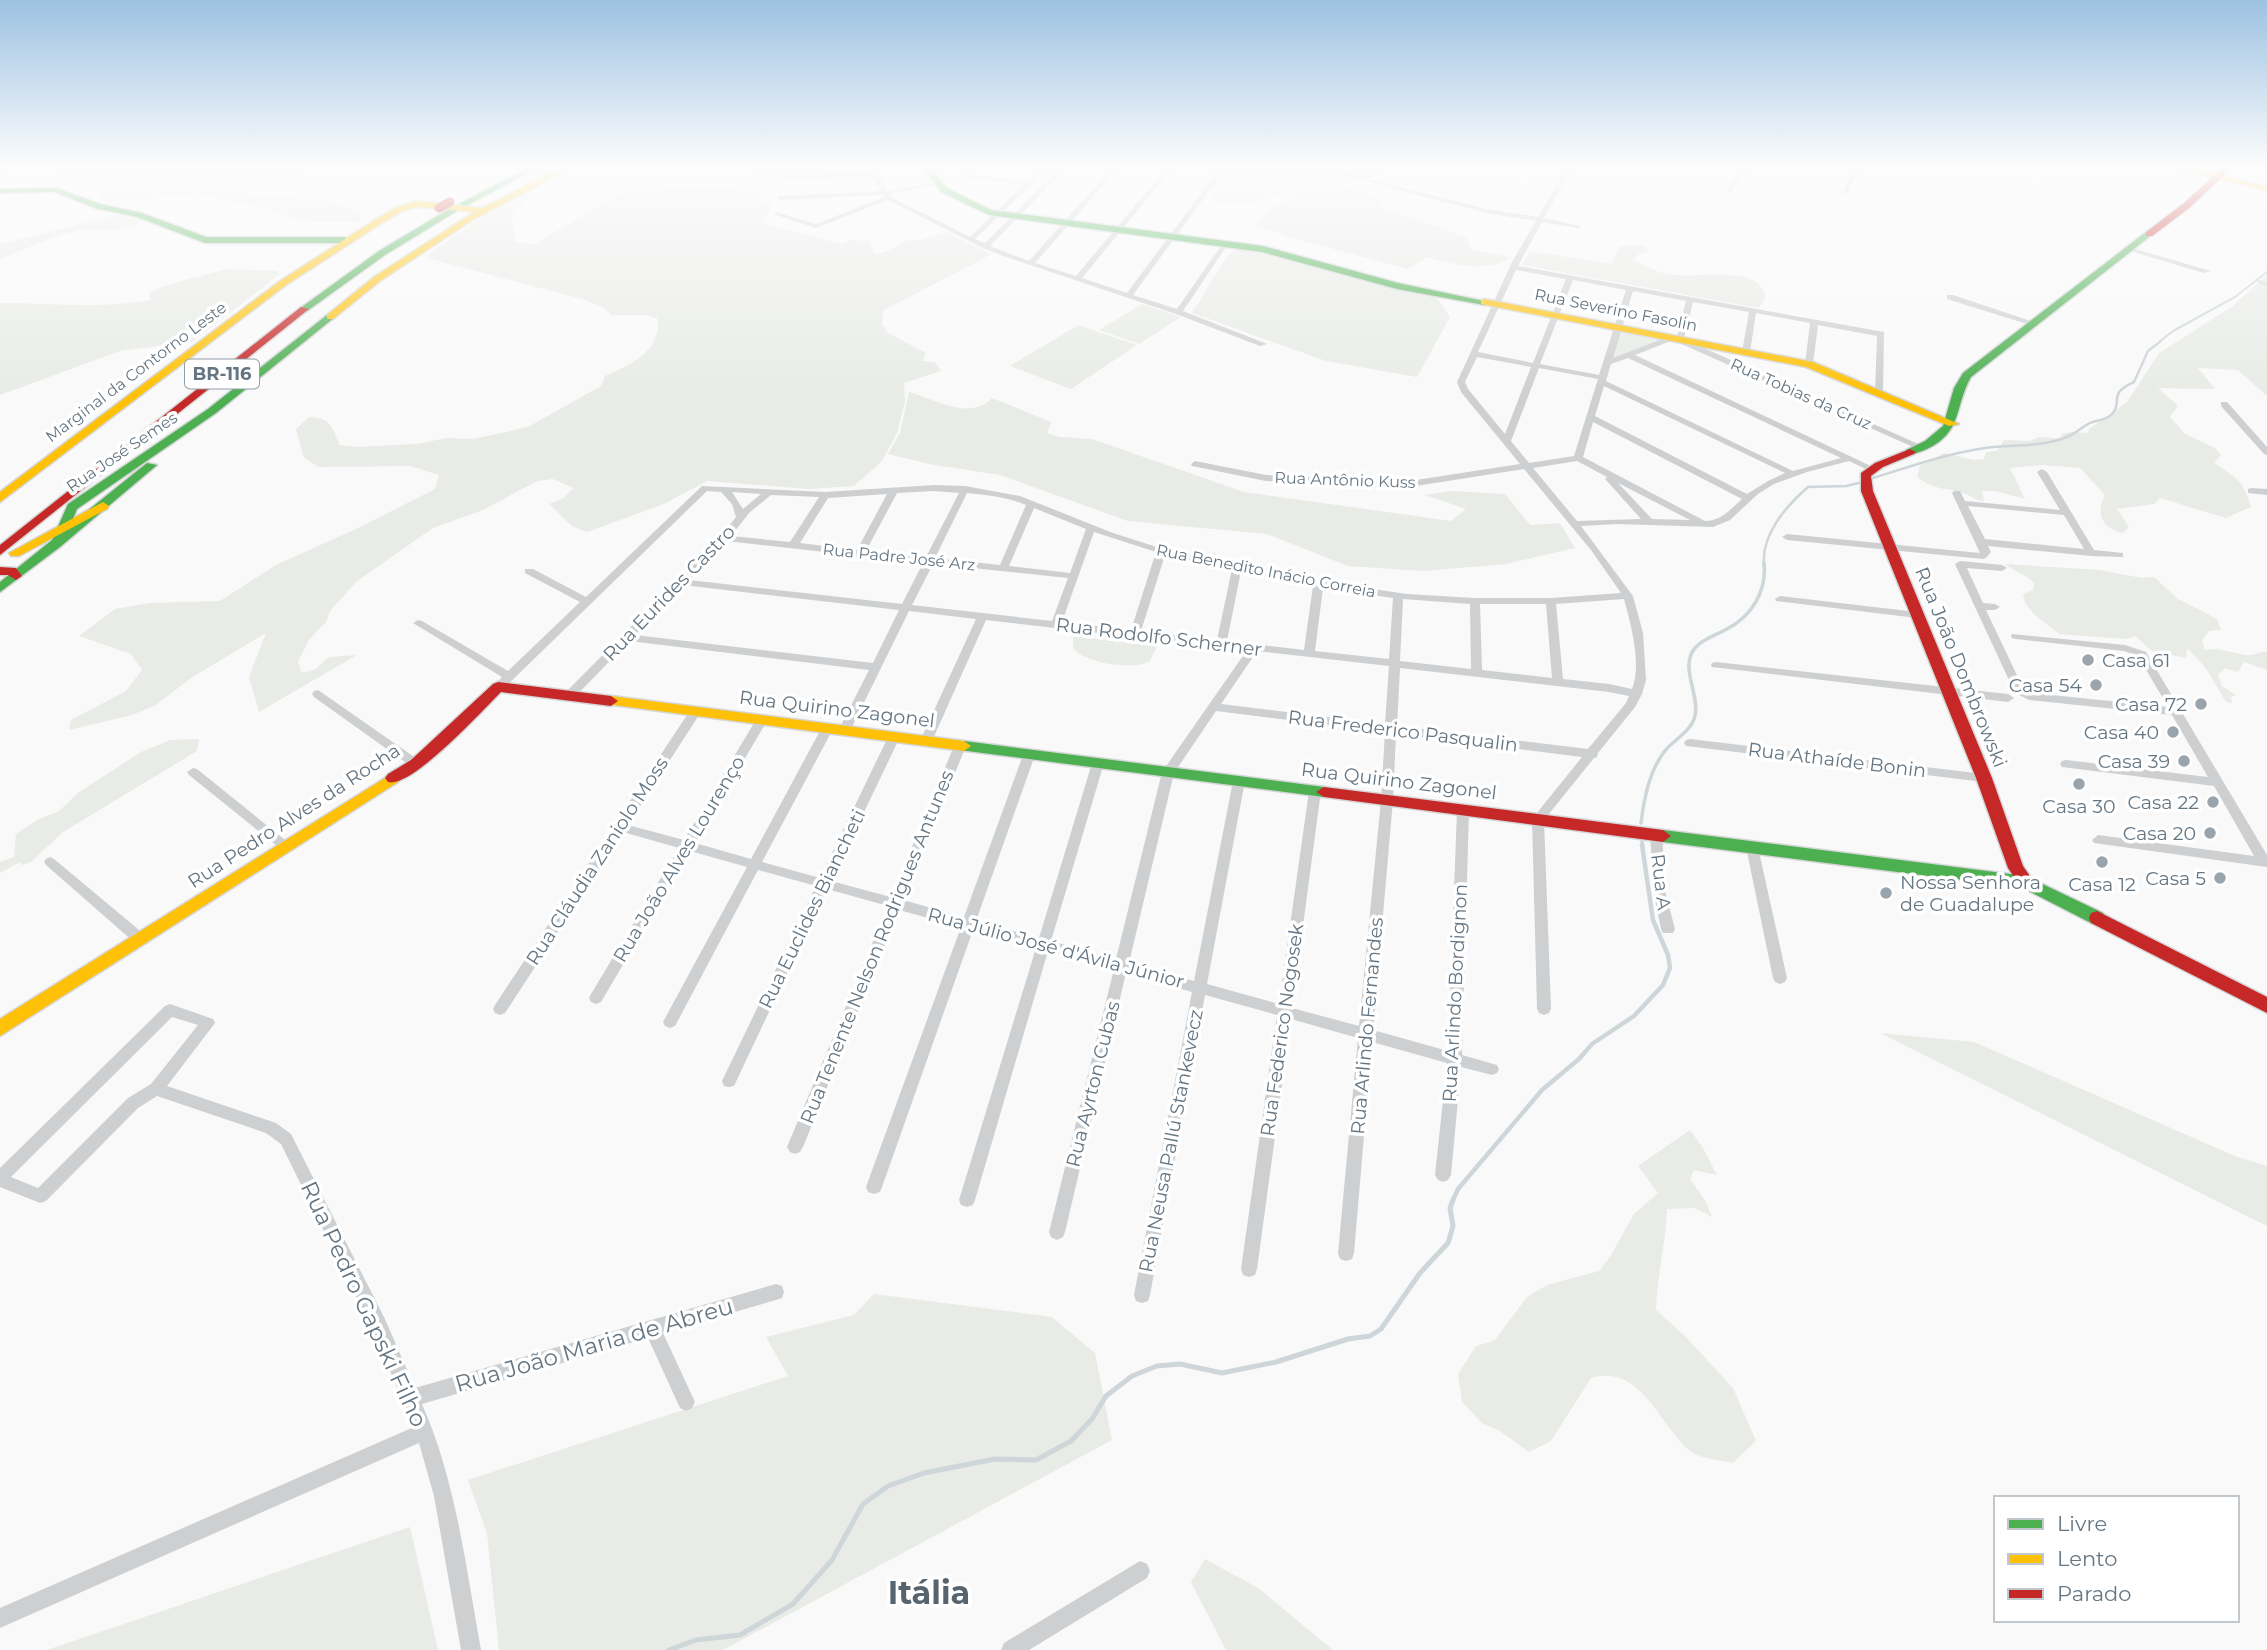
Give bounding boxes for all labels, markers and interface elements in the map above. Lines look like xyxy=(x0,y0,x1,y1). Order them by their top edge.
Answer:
street label: Rua Severino Fasolin xyxy=(1533,285,1699,335)
street label: Marginal da Contorno Leste xyxy=(42,298,230,446)
street label: Rua Tobias da Cruz xyxy=(1728,354,1874,434)
road number: BR-116 xyxy=(185,360,259,388)
street label: Rua José Semes xyxy=(63,408,181,496)
street label: Rua Antônio Kuss xyxy=(1274,468,1416,492)
street label: Rua Eurides Castro xyxy=(598,520,740,666)
street label: Rua Padre José Arz xyxy=(822,540,976,574)
street label: Rua Benedito Inácio Correia xyxy=(1155,540,1377,602)
street label: Rua João Dombrowski xyxy=(1910,563,2012,771)
street label: Rua Rodolfo Scherner xyxy=(1055,613,1263,661)
place label: Casa 61 xyxy=(2102,649,2170,672)
marker: Casa 61 xyxy=(2080,652,2096,668)
place label: Casa 54 xyxy=(2009,674,2082,697)
marker: Casa 54 xyxy=(2088,677,2104,693)
street label: Rua Quirino Zagonel xyxy=(738,686,936,732)
place label: Casa 72 xyxy=(2115,693,2187,716)
marker: Casa 72 xyxy=(2193,696,2209,712)
street label: Rua Frederico Pasqualin xyxy=(1287,705,1519,757)
place label: Casa 40 xyxy=(2084,721,2159,744)
marker: Casa 40 xyxy=(2165,724,2181,740)
street label: Rua Athaíde Bonin xyxy=(1747,738,1927,782)
street label: Rua Pedro Alves da Rocha xyxy=(184,739,404,893)
place label: Casa 39 xyxy=(2098,750,2170,773)
street label: Rua João Alves Lourenço xyxy=(608,752,750,966)
street label: Rua Cláudia Zaniolo Moss xyxy=(521,753,673,969)
marker: Casa 39 xyxy=(2176,753,2192,769)
street label: Rua Quirino Zagonel xyxy=(1300,758,1498,804)
street label: Rua Tenente Nelson Rodrigues Antunes xyxy=(795,767,959,1127)
marker: Casa 30 xyxy=(2071,776,2087,792)
place label: Casa 22 xyxy=(2127,791,2199,814)
marker: Casa 22 xyxy=(2205,794,2221,810)
place label: Casa 30 xyxy=(2042,795,2116,818)
street label: Rua Euclides Biancheti xyxy=(754,806,870,1012)
place label: Casa 20 xyxy=(2123,822,2196,845)
marker: Casa 20 xyxy=(2202,825,2218,841)
street label: Rua A xyxy=(1646,853,1676,912)
marker: Casa 12 xyxy=(2094,854,2110,870)
place label: Casa 5 xyxy=(2145,867,2206,890)
marker: Casa 5 xyxy=(2212,870,2228,886)
place label: Nossa Senhora de Guadalupe xyxy=(1900,871,2041,916)
place label: Casa 12 xyxy=(2068,873,2136,896)
street label: Rua Arlindo Bordignon xyxy=(1438,883,1472,1103)
marker: Nossa Senhora de Guadalupe xyxy=(1878,885,1894,901)
street label: Rua Júlio José d'Ávila Júnior xyxy=(925,903,1187,993)
street label: Rua Arlindo Fernandes xyxy=(1346,917,1388,1135)
street label: Rua Federico Nogosek xyxy=(1256,922,1308,1138)
street label: Rua Ayrton Cubas xyxy=(1061,999,1125,1169)
street label: Rua Neusa Pallú Stankevecz xyxy=(1134,1008,1208,1274)
street label: Rua Pedro Gapski Filho xyxy=(295,1177,433,1431)
street label: Rua João Maria de Abreu xyxy=(452,1292,736,1398)
legend xyxy=(1994,1496,2239,1622)
text: Livre xyxy=(2057,1511,2107,1536)
text: Lento xyxy=(2057,1546,2117,1571)
district label: Itália xyxy=(888,1573,970,1612)
text: Parado xyxy=(2057,1581,2132,1606)

